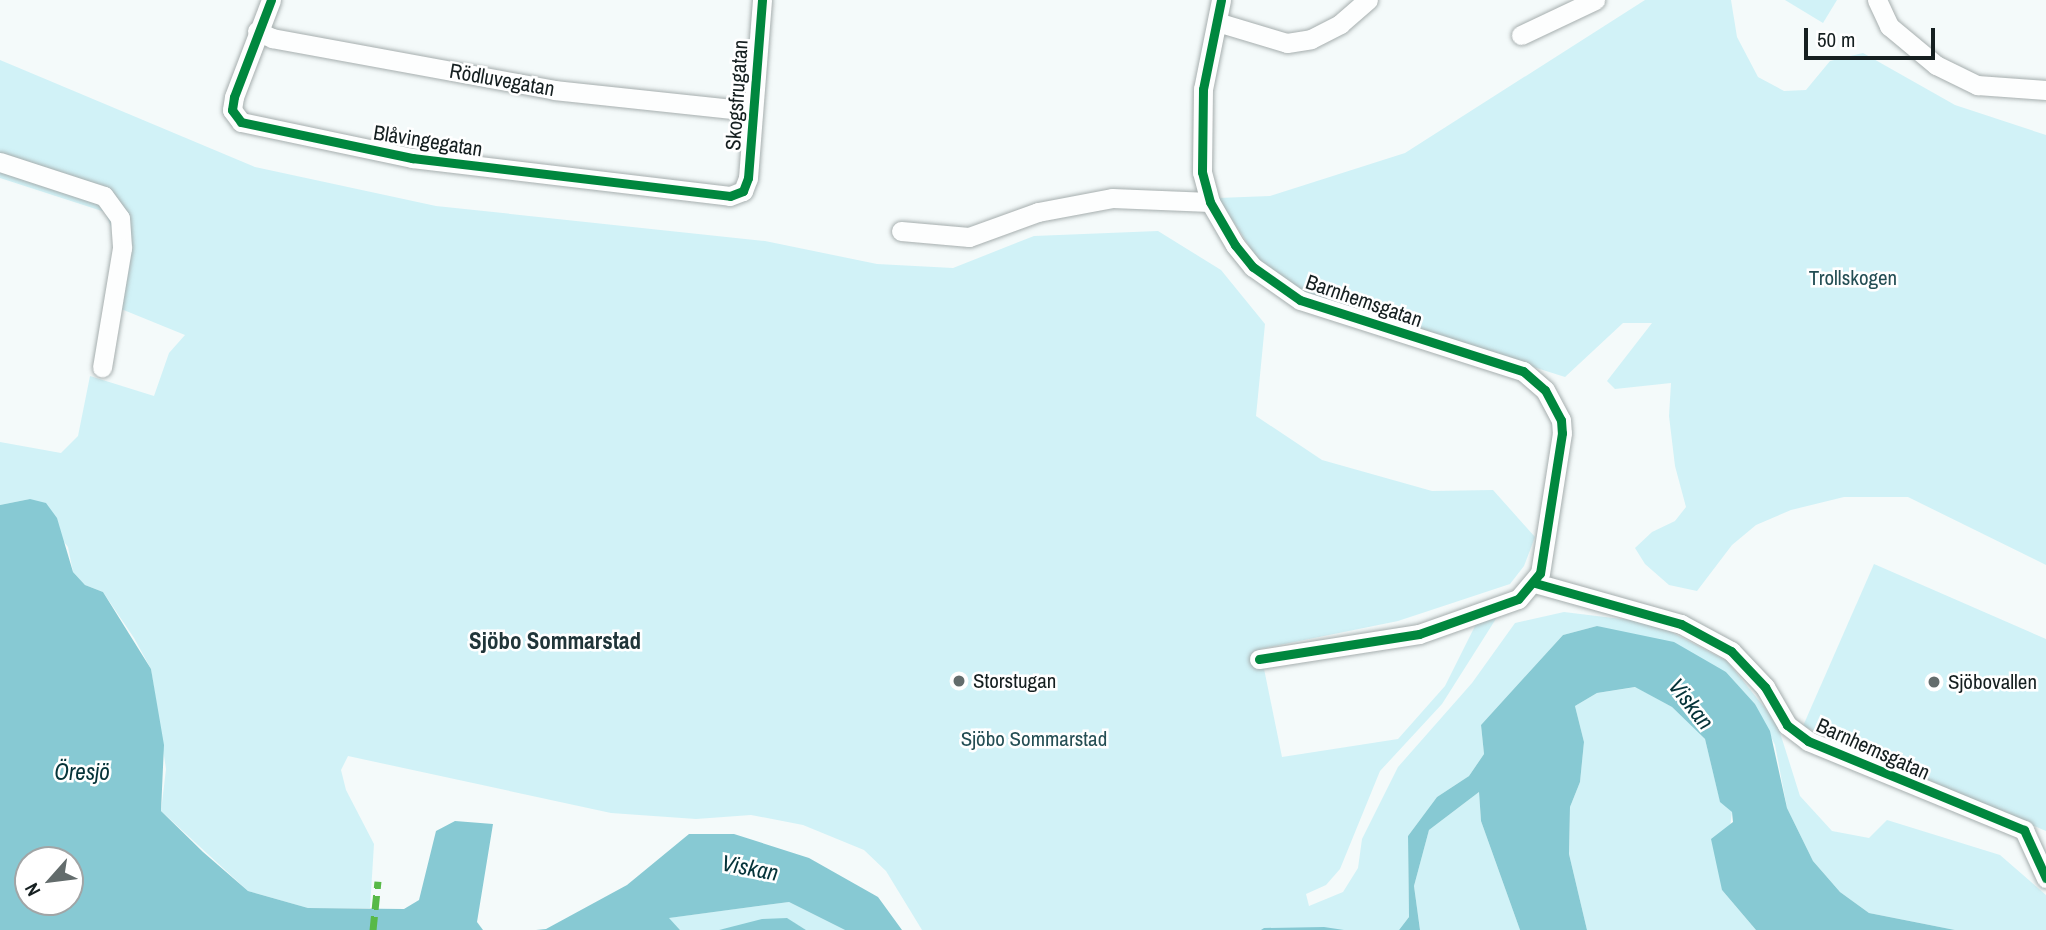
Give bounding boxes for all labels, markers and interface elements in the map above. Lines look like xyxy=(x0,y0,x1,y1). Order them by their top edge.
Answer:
scale bar xyxy=(1808,14,1939,58)
text: 50 m xyxy=(1817,25,1855,54)
street label: Skogsfrugatan xyxy=(721,39,753,151)
street label: Rödluvegatan xyxy=(447,58,557,102)
street label: Blåvingegatan xyxy=(372,120,484,162)
park label: Trollskogen xyxy=(1809,265,1897,291)
street label: Barnhemsgatan xyxy=(1302,269,1426,333)
district label: Sjöbo Sommarstad xyxy=(469,627,641,655)
place label: Storstugan xyxy=(973,668,1056,694)
place label: Sjöbovallen xyxy=(1948,669,2037,695)
marker: Storstugan xyxy=(951,673,967,689)
water label: Viskan xyxy=(1663,673,1719,735)
marker: Sjöbovallen xyxy=(1926,674,1942,690)
street label: Barnhemsgatan xyxy=(1812,713,1934,785)
park label: Sjöbo Sommarstad xyxy=(961,726,1107,752)
water label: Öresjö xyxy=(54,758,110,786)
north arrow xyxy=(14,846,84,916)
water label: Viskan xyxy=(719,849,781,887)
text: N xyxy=(18,879,46,901)

